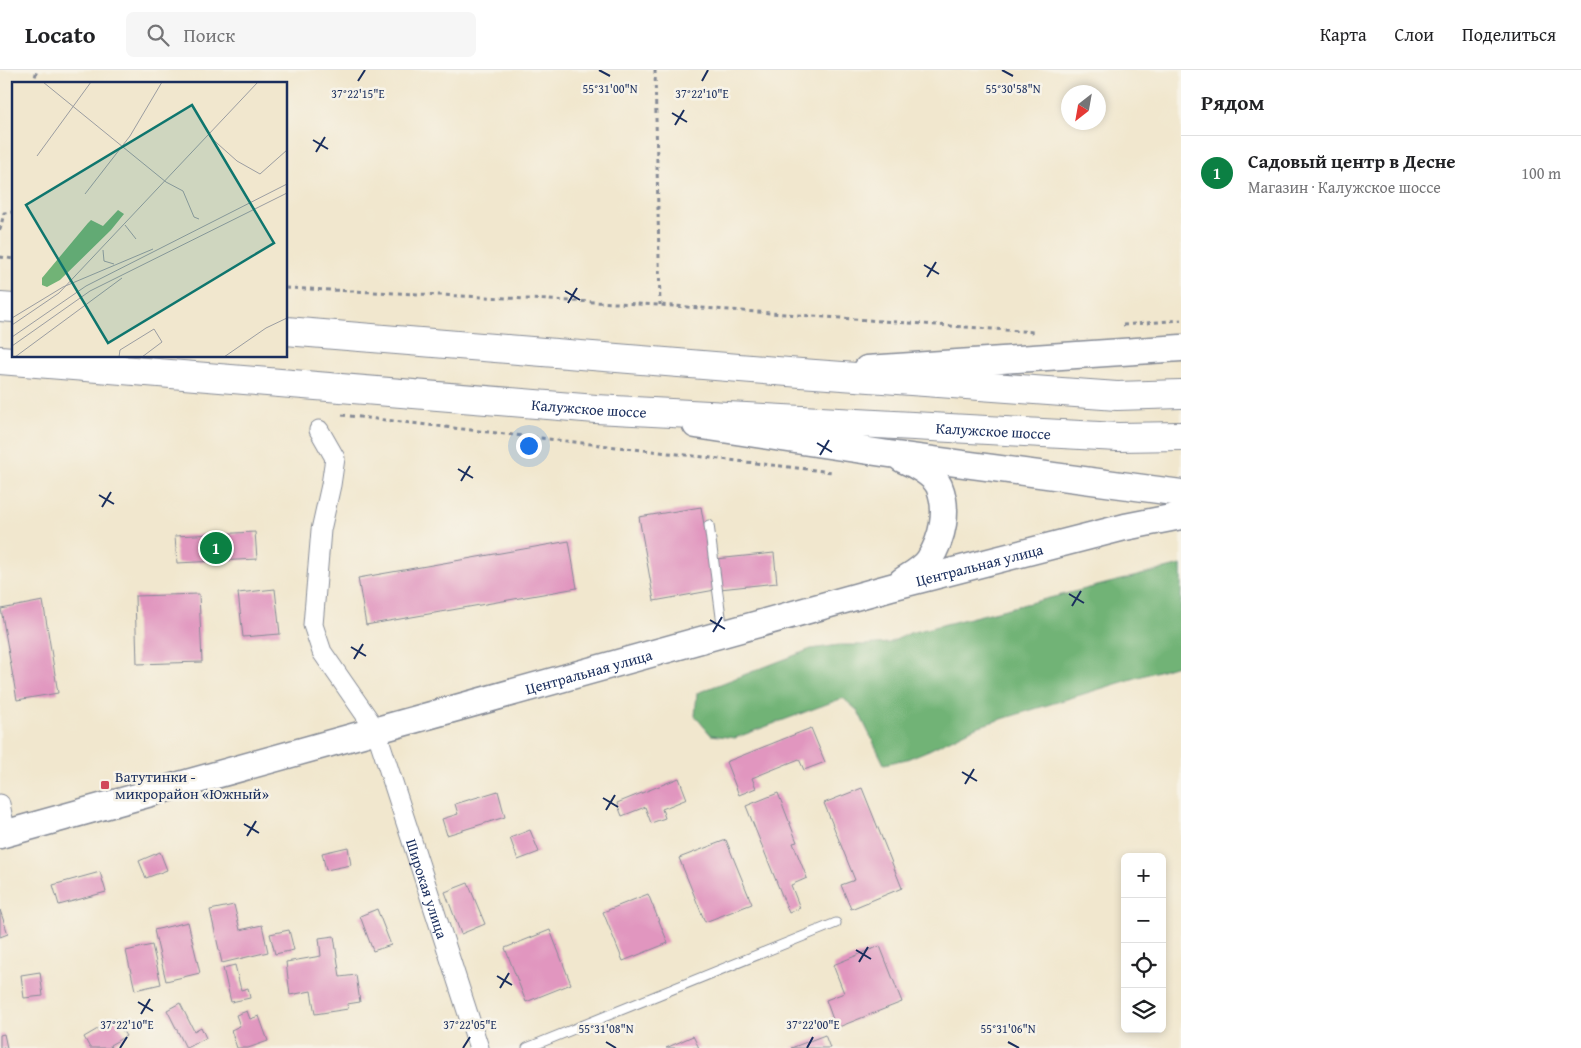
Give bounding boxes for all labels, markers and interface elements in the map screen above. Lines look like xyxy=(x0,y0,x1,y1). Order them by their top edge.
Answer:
search box xyxy=(126,12,476,57)
text: Locato xyxy=(25,17,96,52)
icon: search xyxy=(144,21,172,49)
text: Поиск xyxy=(184,21,235,49)
text: Карта xyxy=(1320,21,1367,48)
text: Слои xyxy=(1395,21,1434,48)
text: Поделиться xyxy=(1462,21,1556,48)
text: 55°31'00"N xyxy=(582,80,638,97)
text: 55°30'58"N xyxy=(985,80,1041,97)
inset map xyxy=(12,82,288,358)
text: 37°22'15"E xyxy=(331,85,385,102)
text: 37°22'10"E xyxy=(675,85,729,102)
north arrow xyxy=(1061,85,1106,130)
text: Рядом xyxy=(1201,87,1264,118)
text: Садовый центр в Десне xyxy=(1248,147,1456,175)
text: 1 xyxy=(1213,161,1221,185)
text: 100 m xyxy=(1521,161,1561,185)
text: Магазин · Калужское шоссе xyxy=(1248,175,1441,199)
street label: Калужское шоссе xyxy=(531,393,647,422)
street label: Калужское шоссе xyxy=(935,417,1051,444)
your location xyxy=(516,433,542,459)
pin: 1 xyxy=(200,529,232,567)
street label: Центральная улица xyxy=(913,538,1046,591)
street label: Центральная улица xyxy=(523,643,655,699)
place label: Ватутинки - микрорайон «Южный» xyxy=(115,766,269,804)
marker: Ватутинки - микрорайон «Южный» xyxy=(99,779,111,791)
street label: Широкая улица xyxy=(401,836,454,942)
map controls xyxy=(1121,853,1166,1033)
button: + xyxy=(1121,853,1166,898)
button: − xyxy=(1121,898,1166,943)
button: locate xyxy=(1121,943,1166,988)
button: layers xyxy=(1121,988,1166,1033)
text: 37°22'10"E xyxy=(100,1016,154,1033)
text: 37°22'05"E xyxy=(443,1016,497,1033)
text: 37°22'00"E xyxy=(786,1016,840,1033)
text: 55°31'08"N xyxy=(578,1020,634,1037)
text: 55°31'06"N xyxy=(980,1020,1036,1037)

